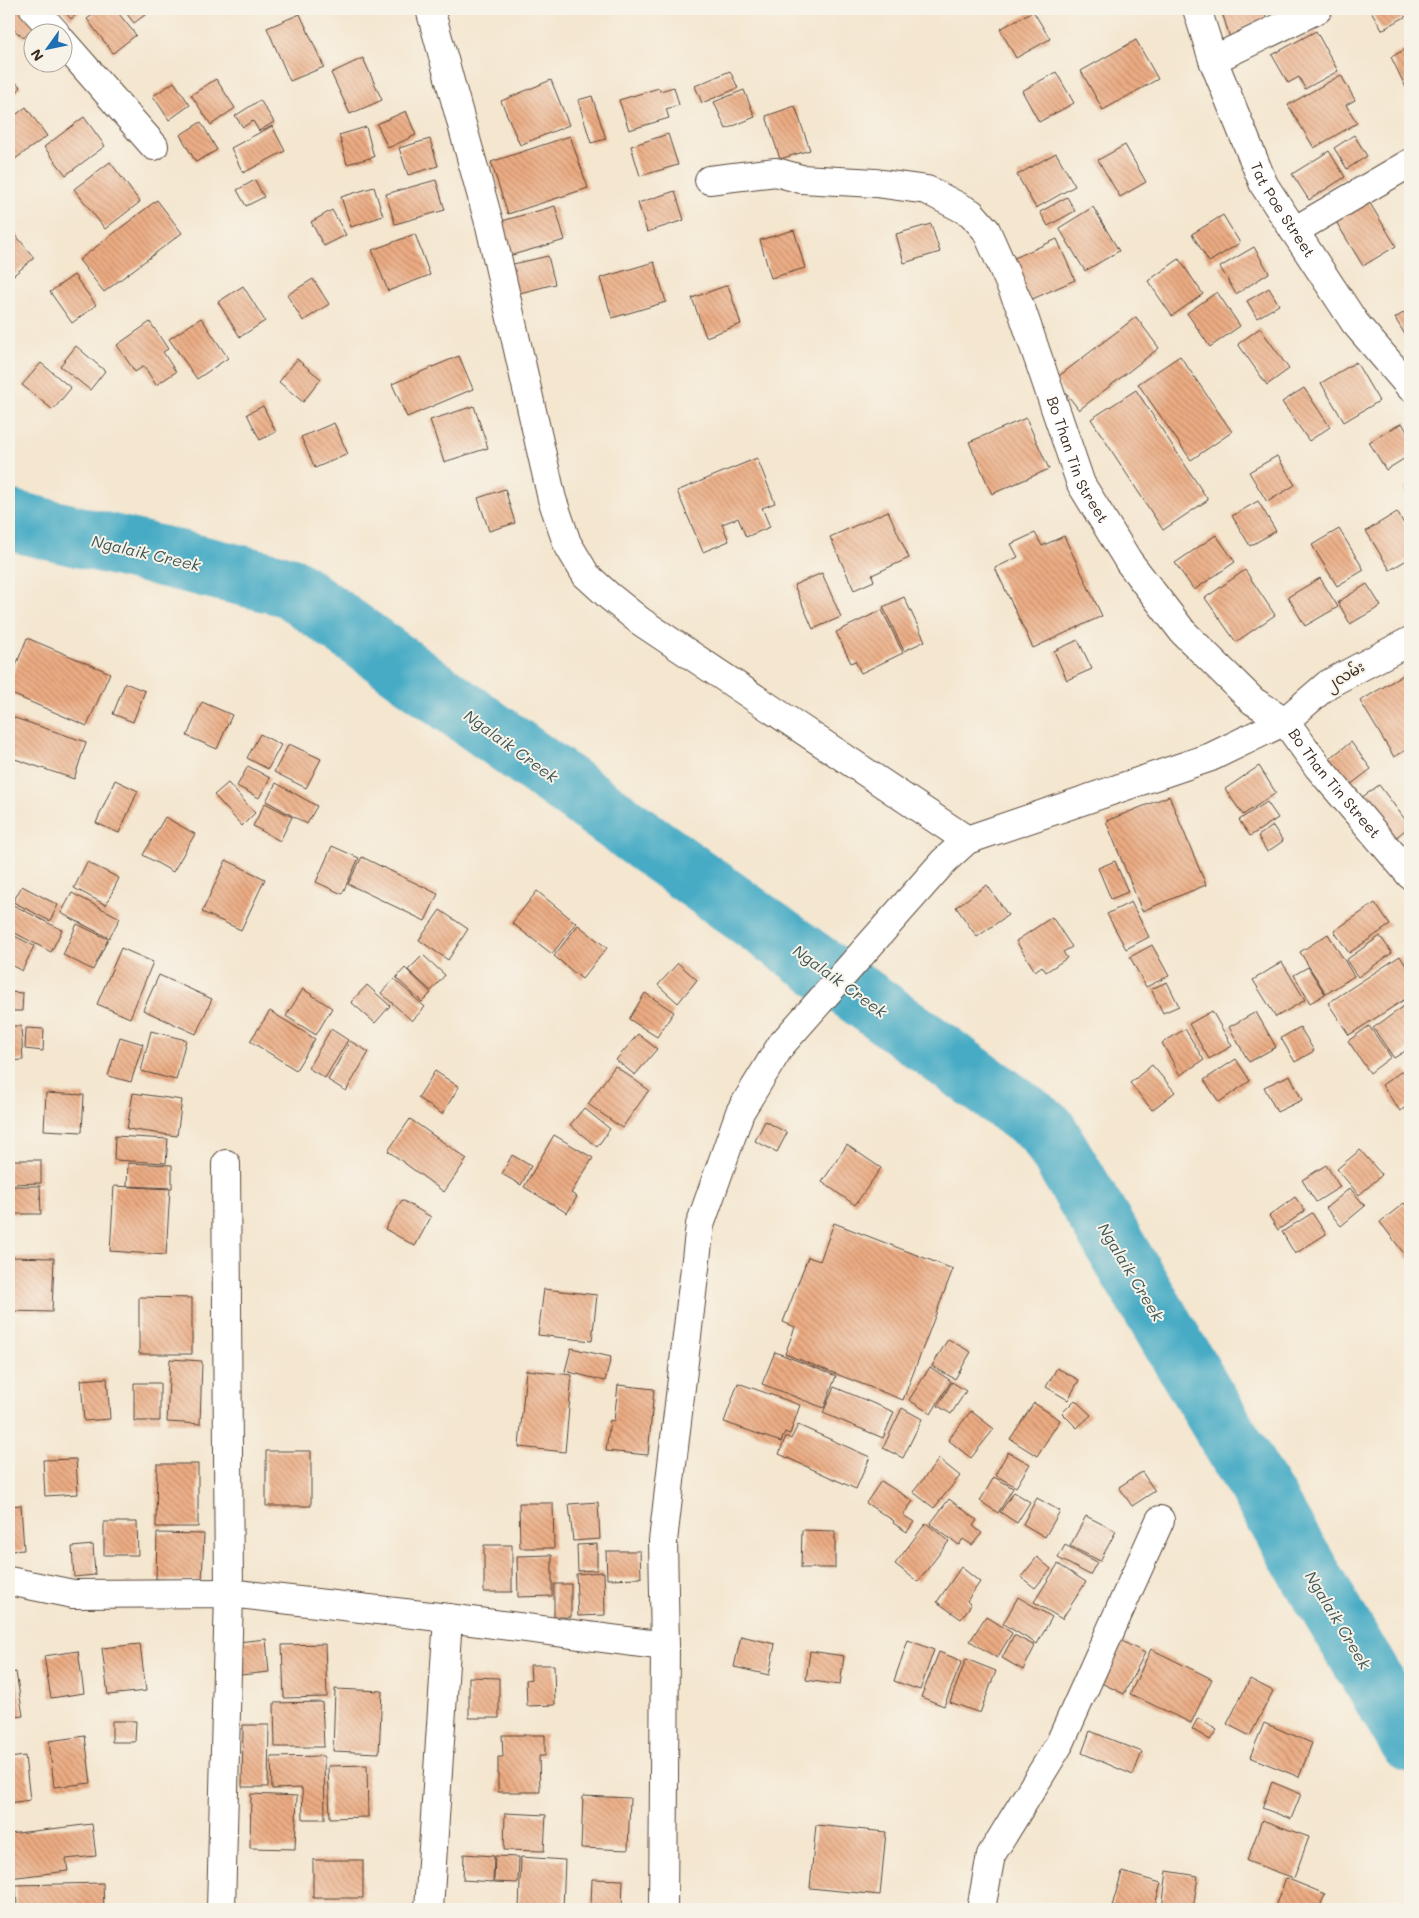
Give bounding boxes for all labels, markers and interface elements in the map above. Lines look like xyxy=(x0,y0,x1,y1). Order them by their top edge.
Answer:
north arrow xyxy=(22,22,72,72)
text: N xyxy=(26,46,48,65)
street label: Tat Poe Street xyxy=(1247,159,1320,261)
street label: Bo Than Tin Street xyxy=(1043,393,1114,526)
water label: Ngalaik Creek xyxy=(90,530,203,575)
street label: ၂လမ်း xyxy=(1321,656,1369,697)
water label: Ngalaik Creek xyxy=(460,704,563,787)
street label: Bo Than Tin Street xyxy=(1284,724,1386,842)
water label: Ngalaik Creek xyxy=(789,939,892,1022)
water label: Ngalaik Creek xyxy=(1094,1219,1169,1325)
water label: Ngalaik Creek xyxy=(1301,1567,1376,1673)

